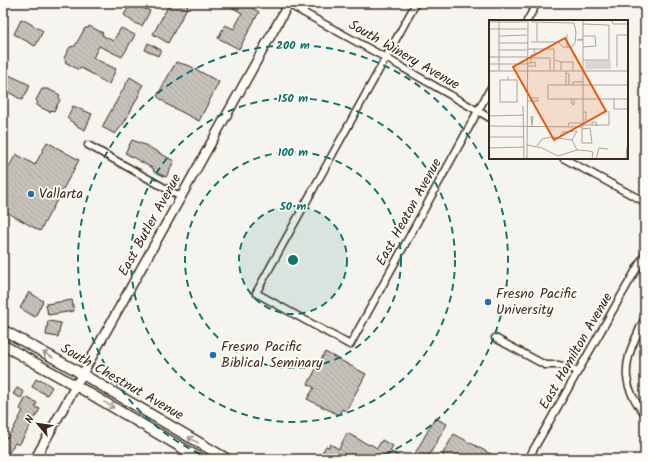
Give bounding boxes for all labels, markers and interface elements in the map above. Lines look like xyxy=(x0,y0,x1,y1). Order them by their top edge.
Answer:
street label: South Winery Avenue xyxy=(344,14,464,96)
inset map xyxy=(489,20,628,159)
text: 200 m xyxy=(276,36,310,55)
text: 150 m xyxy=(278,89,308,108)
text: 100 m xyxy=(278,143,308,162)
street label: East Heaton Avenue xyxy=(370,154,448,270)
street label: East Butler Avenue xyxy=(113,169,188,280)
place label: Vallarta xyxy=(39,183,83,205)
marker: Vallarta xyxy=(26,189,36,199)
text: 50 m xyxy=(279,197,307,216)
centre of rings xyxy=(286,253,300,267)
place label: Fresno Pacific University xyxy=(496,283,577,321)
street label: East Hamilton Avenue xyxy=(534,288,619,414)
marker: Fresno Pacific University xyxy=(483,297,493,307)
place label: Fresno Pacific Biblical Seminary xyxy=(221,336,323,374)
street label: South Chestnut Avenue xyxy=(56,338,188,427)
marker: Fresno Pacific Biblical Seminary xyxy=(208,350,218,360)
one-way arrow xyxy=(42,351,54,358)
one-way arrow xyxy=(103,402,115,410)
north arrow xyxy=(18,404,58,444)
text: N xyxy=(21,412,40,427)
one-way arrow xyxy=(187,435,199,443)

